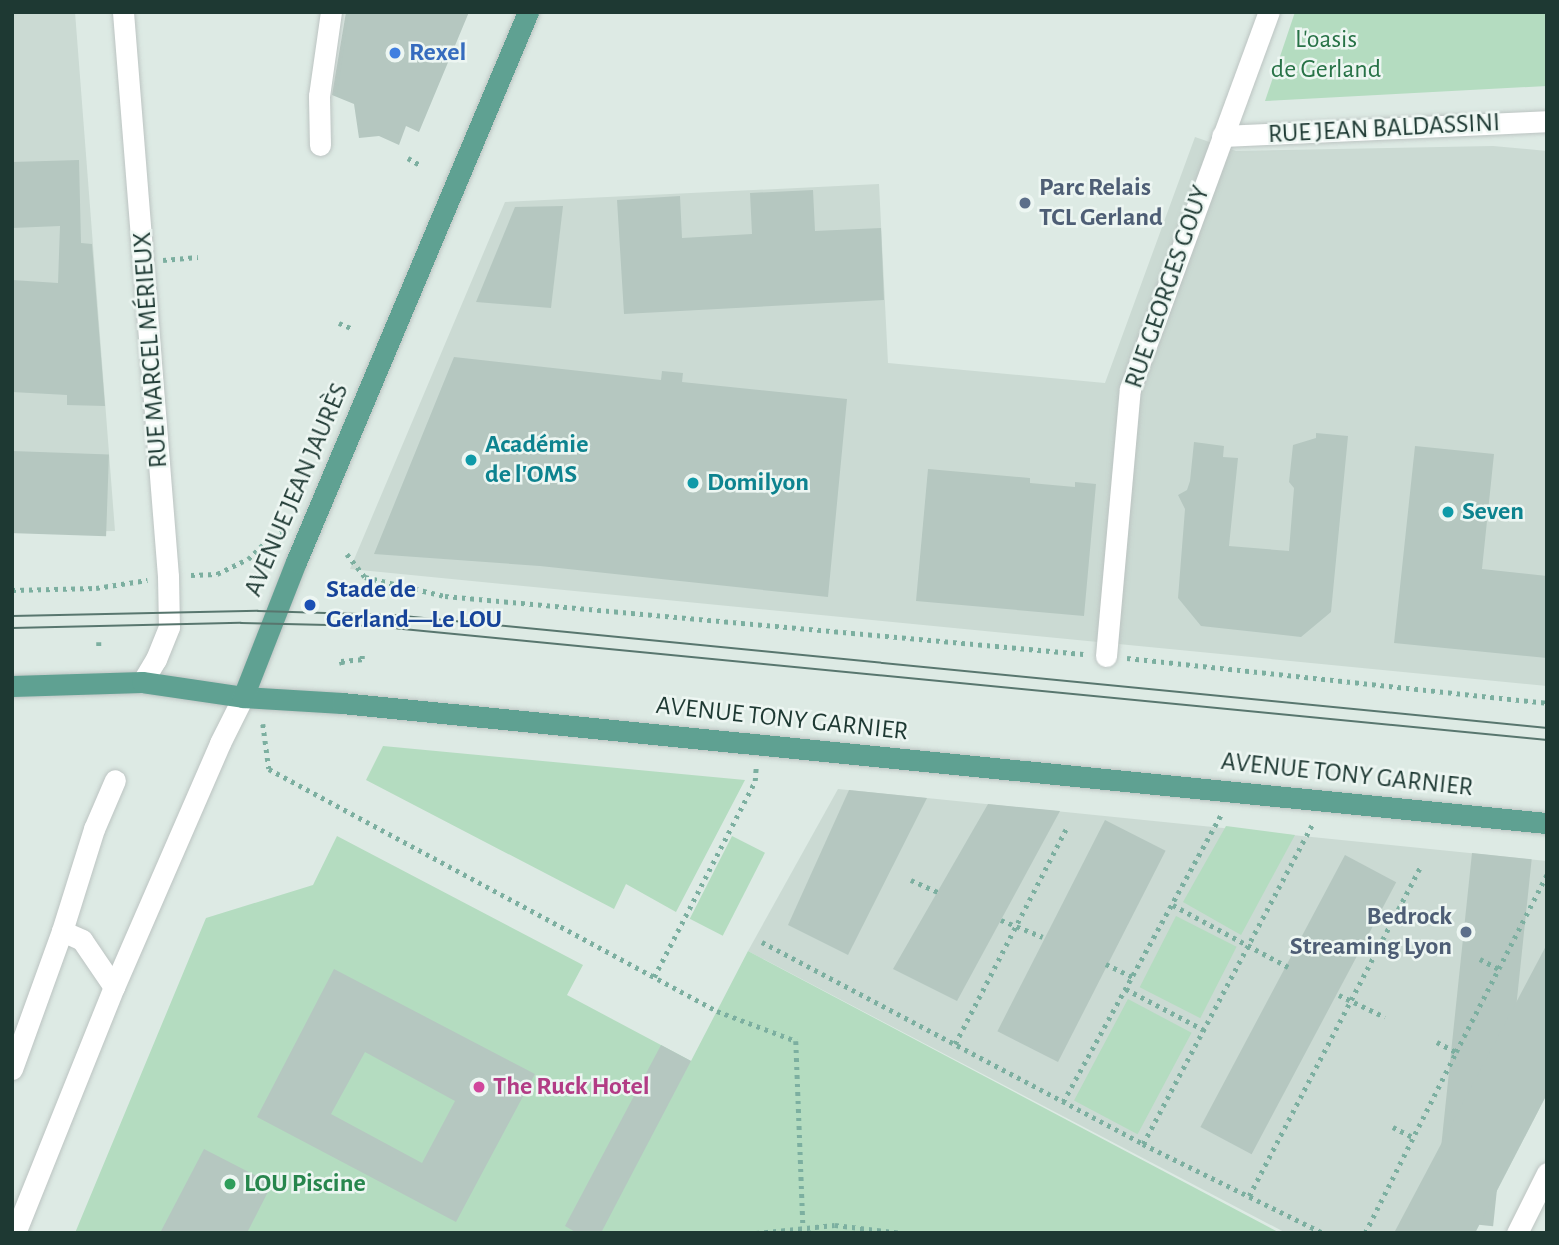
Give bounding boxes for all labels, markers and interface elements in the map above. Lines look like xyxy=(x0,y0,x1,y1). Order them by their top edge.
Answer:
park label: L'oasis de Gerland xyxy=(1271,24,1381,86)
place label: Rexel xyxy=(409,37,466,69)
marker: Rexel xyxy=(387,45,403,61)
street label: RUE JEAN BALDASSINI xyxy=(1267,107,1501,151)
place label: Parc Relais TCL Gerland xyxy=(1039,172,1163,234)
street label: RUE GEORGES GOUY xyxy=(1119,182,1217,392)
marker: Parc Relais TCL Gerland xyxy=(1017,195,1033,211)
street label: RUE MARCEL MÉRIEUX xyxy=(127,231,175,469)
street label: AVENUE JEAN JAURÈS xyxy=(238,379,356,601)
place label: Académie de l'OMS xyxy=(485,429,588,490)
marker: Académie de l'OMS xyxy=(463,452,479,468)
place label: Domilyon xyxy=(707,467,809,499)
marker: Domilyon xyxy=(685,475,701,491)
place label: Seven xyxy=(1462,496,1524,528)
marker: Seven xyxy=(1440,504,1456,520)
place label: Stade de Gerland—Le LOU xyxy=(326,574,502,636)
marker: Stade de Gerland—Le LOU xyxy=(300,595,320,615)
street label: AVENUE TONY GARNIER xyxy=(654,690,910,748)
street label: AVENUE TONY GARNIER xyxy=(1219,746,1475,804)
place label: Bedrock Streaming Lyon xyxy=(1290,901,1452,962)
marker: Bedrock Streaming Lyon xyxy=(1458,924,1474,940)
place label: The Ruck Hotel xyxy=(493,1071,649,1103)
marker: The Ruck Hotel xyxy=(471,1079,487,1095)
place label: LOU Piscine xyxy=(244,1168,366,1200)
marker: LOU Piscine xyxy=(222,1176,238,1192)

